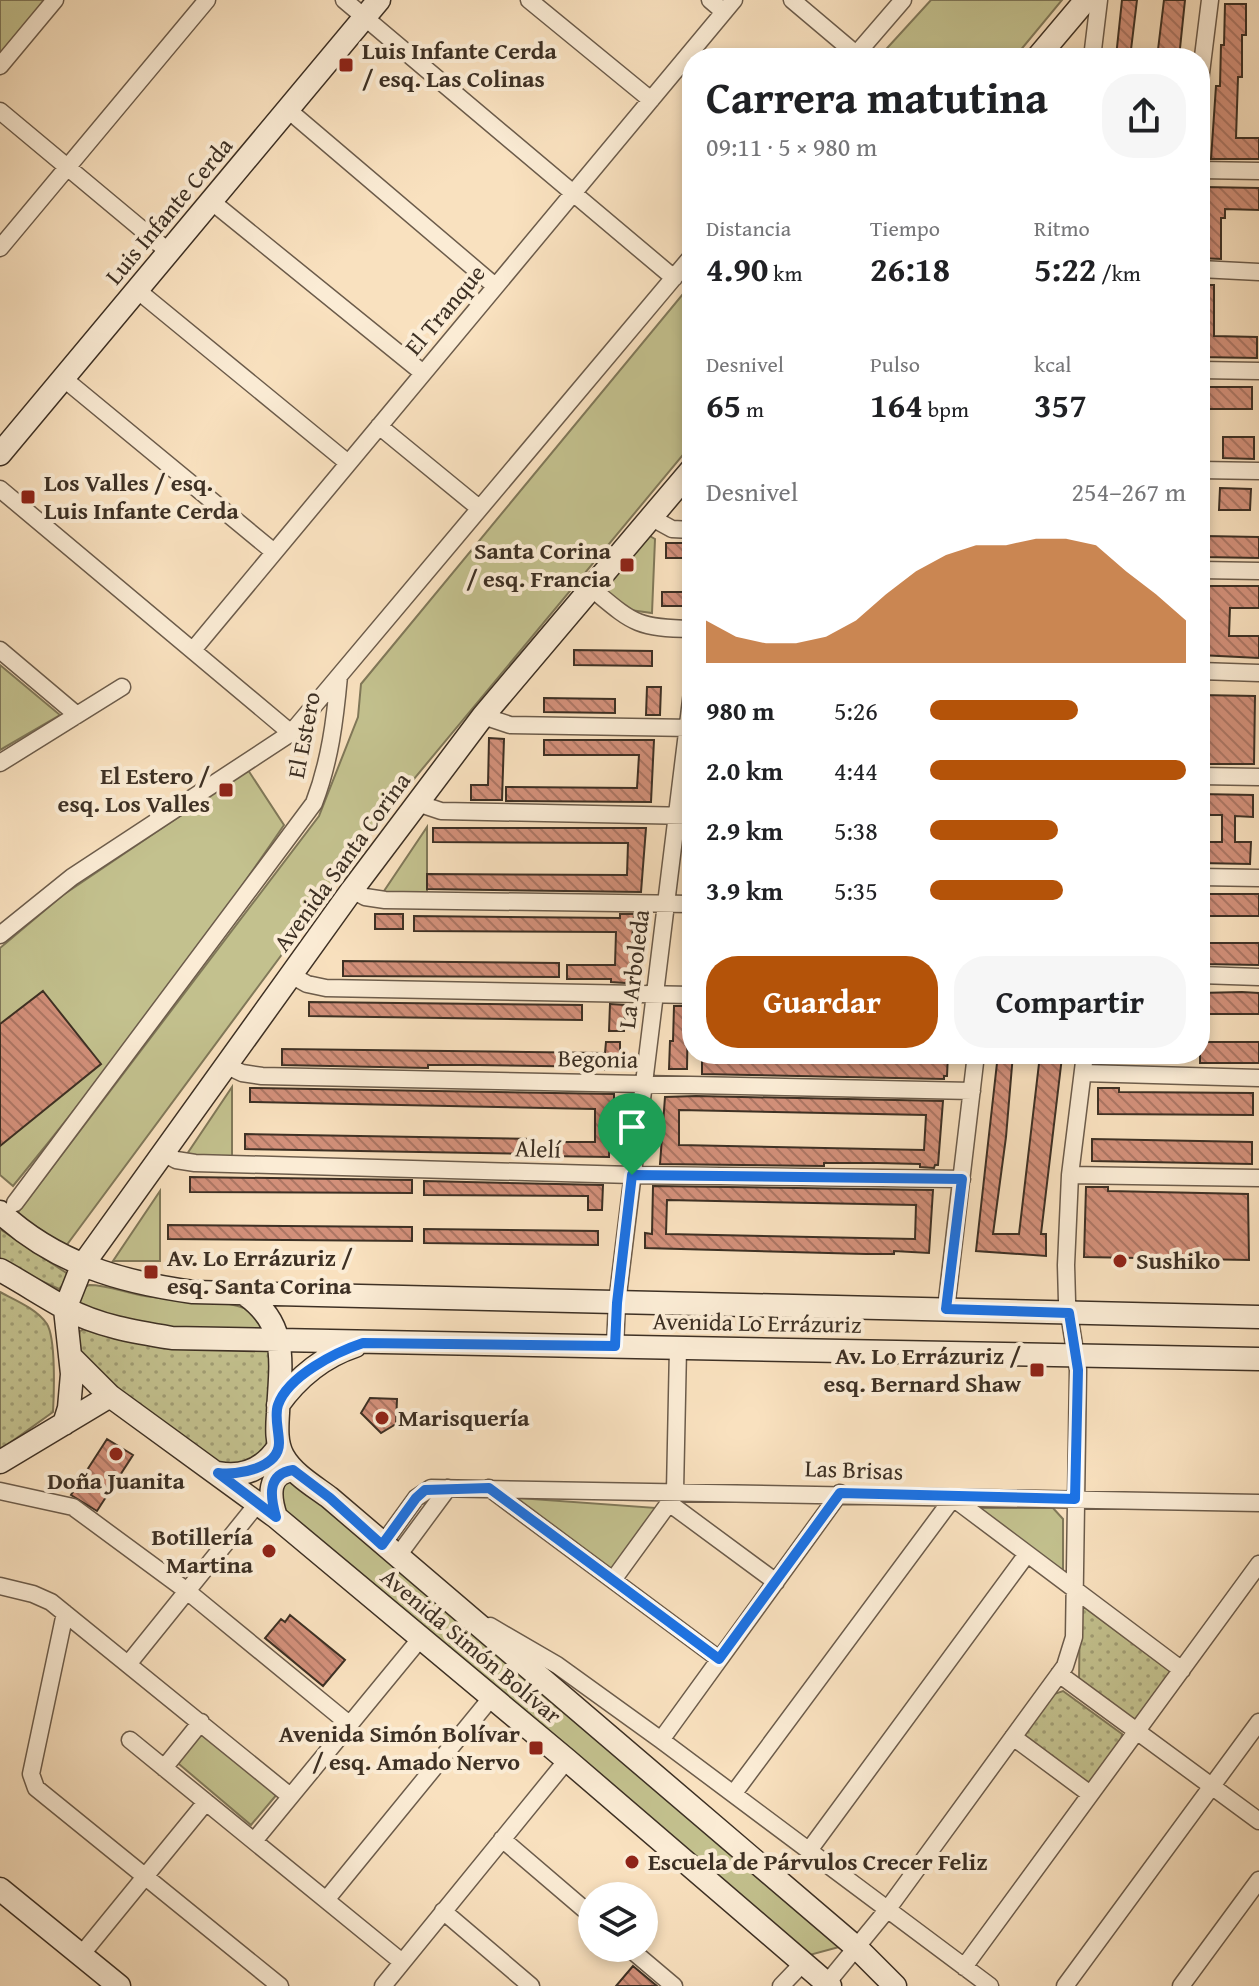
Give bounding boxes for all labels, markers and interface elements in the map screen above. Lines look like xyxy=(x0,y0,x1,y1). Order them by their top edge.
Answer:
place label: Luis Infante Cerda / esq. Las Colinas xyxy=(362,33,557,96)
marker: Luis Infante Cerda / esq. Las Colinas xyxy=(337,56,355,74)
text: Carrera matutina xyxy=(706,65,1048,129)
button: share xyxy=(1102,74,1186,158)
text: 09:11 · 5 × 980 m xyxy=(706,127,877,166)
street label: Luis Infante Cerda xyxy=(96,129,241,292)
text: Distancia xyxy=(706,212,791,244)
text: Tiempo xyxy=(870,212,940,244)
text: Ritmo xyxy=(1034,212,1090,244)
text: 4.90 xyxy=(706,244,768,293)
text: 26:18 xyxy=(870,244,950,293)
text: 5:22 xyxy=(1034,244,1096,293)
street label: El Tranque xyxy=(396,257,493,363)
text: km xyxy=(768,257,802,289)
text: /km xyxy=(1096,257,1141,289)
text: Desnivel xyxy=(706,348,784,380)
text: Pulso xyxy=(870,348,920,380)
text: kcal xyxy=(1034,348,1072,380)
text: 65 xyxy=(706,380,741,429)
text: 164 xyxy=(870,380,923,429)
text: 357 xyxy=(1034,380,1087,429)
text: m xyxy=(741,393,764,425)
text: bpm xyxy=(923,393,969,425)
place label: Los Valles / esq. Luis Infante Cerda xyxy=(44,465,239,528)
text: Desnivel xyxy=(706,472,798,511)
text: 254–267 m xyxy=(1072,472,1186,511)
marker: Los Valles / esq. Luis Infante Cerda xyxy=(19,488,37,506)
place label: Santa Corina / esq. Francia xyxy=(466,533,612,596)
marker: Santa Corina / esq. Francia xyxy=(618,556,636,574)
street label: El Estero xyxy=(278,689,329,781)
text: 980 m xyxy=(706,691,774,730)
text: 5:26 xyxy=(834,691,878,730)
text: 2.0 km xyxy=(706,751,783,790)
text: 4:44 xyxy=(834,751,878,790)
place label: El Estero / esq. Los Valles xyxy=(58,758,211,821)
street label: Avenida Santa Corina xyxy=(265,764,419,959)
marker: El Estero / esq. Los Valles xyxy=(217,781,235,799)
text: 2.9 km xyxy=(706,811,783,850)
text: 5:38 xyxy=(834,811,878,850)
text: 3.9 km xyxy=(706,871,783,910)
text: 5:35 xyxy=(834,871,878,910)
street label: La Arboleda xyxy=(609,907,658,1030)
button: Guardar xyxy=(706,956,938,1048)
button: Compartir xyxy=(954,956,1186,1048)
street label: Begonia xyxy=(557,1040,639,1077)
pin xyxy=(598,1093,666,1175)
icon: arrive xyxy=(610,1105,654,1149)
street label: Alelí xyxy=(514,1130,563,1167)
place label: Av. Lo Errázuriz / esq. Santa Corina xyxy=(167,1240,353,1303)
place label: Sushiko xyxy=(1136,1243,1220,1278)
marker: Sushiko xyxy=(1111,1252,1129,1270)
marker: Av. Lo Errázuriz / esq. Santa Corina xyxy=(142,1263,160,1281)
street label: Avenida Lo Errázuriz xyxy=(652,1303,862,1342)
place label: Av. Lo Errázuriz / esq. Bernard Shaw xyxy=(823,1338,1022,1401)
marker: Av. Lo Errázuriz / esq. Bernard Shaw xyxy=(1028,1361,1046,1379)
place label: Marisquería xyxy=(398,1400,530,1435)
marker: Marisquería xyxy=(373,1409,391,1427)
marker: Doña Juanita xyxy=(107,1445,125,1463)
street label: Las Brisas xyxy=(804,1450,904,1489)
place label: Doña Juanita xyxy=(47,1463,185,1498)
place label: Botillería Martina xyxy=(151,1519,254,1582)
marker: Botillería Martina xyxy=(260,1542,278,1560)
street label: Avenida Simón Bolívar xyxy=(373,1559,570,1732)
place label: Avenida Simón Bolívar / esq. Amado Nervo xyxy=(279,1716,520,1779)
marker: Avenida Simón Bolívar / esq. Amado Nervo xyxy=(527,1739,545,1757)
place label: Escuela de Párvulos Crecer Feliz xyxy=(648,1844,988,1879)
marker: Escuela de Párvulos Crecer Feliz xyxy=(623,1853,641,1871)
map controls xyxy=(578,1882,658,1962)
button: layers xyxy=(578,1882,658,1962)

